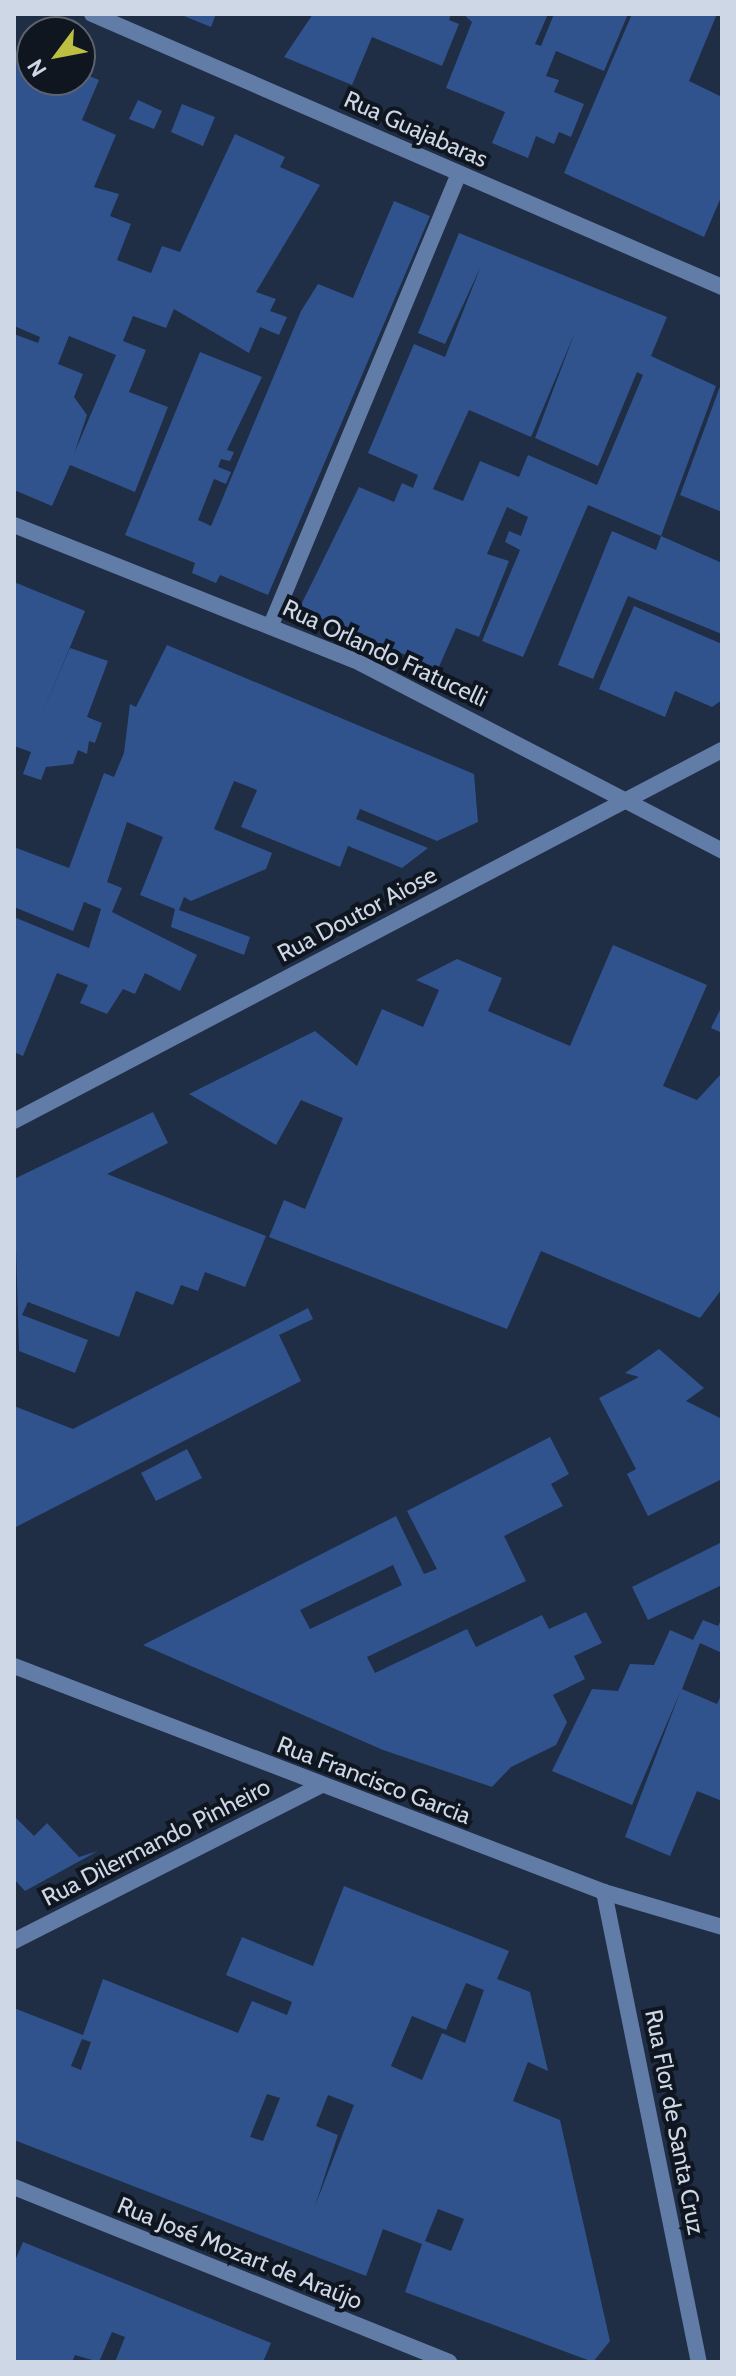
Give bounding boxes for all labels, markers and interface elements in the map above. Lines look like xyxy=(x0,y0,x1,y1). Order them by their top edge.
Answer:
north arrow xyxy=(16,16,96,96)
text: N xyxy=(21,54,52,82)
street label: Rua Guajabaras xyxy=(340,85,492,173)
street label: Rua Orlando Fratucelli xyxy=(278,593,492,713)
street label: Rua Doutor Aiose xyxy=(272,860,442,968)
street label: Rua Francisco Garcia xyxy=(273,1730,475,1830)
street label: Rua Dilermando Pinheiro xyxy=(37,1772,275,1912)
street label: Rua Flor de Santa Cruz xyxy=(639,2007,711,2237)
street label: Rua José Mozart de Araújo xyxy=(113,2191,367,2315)

